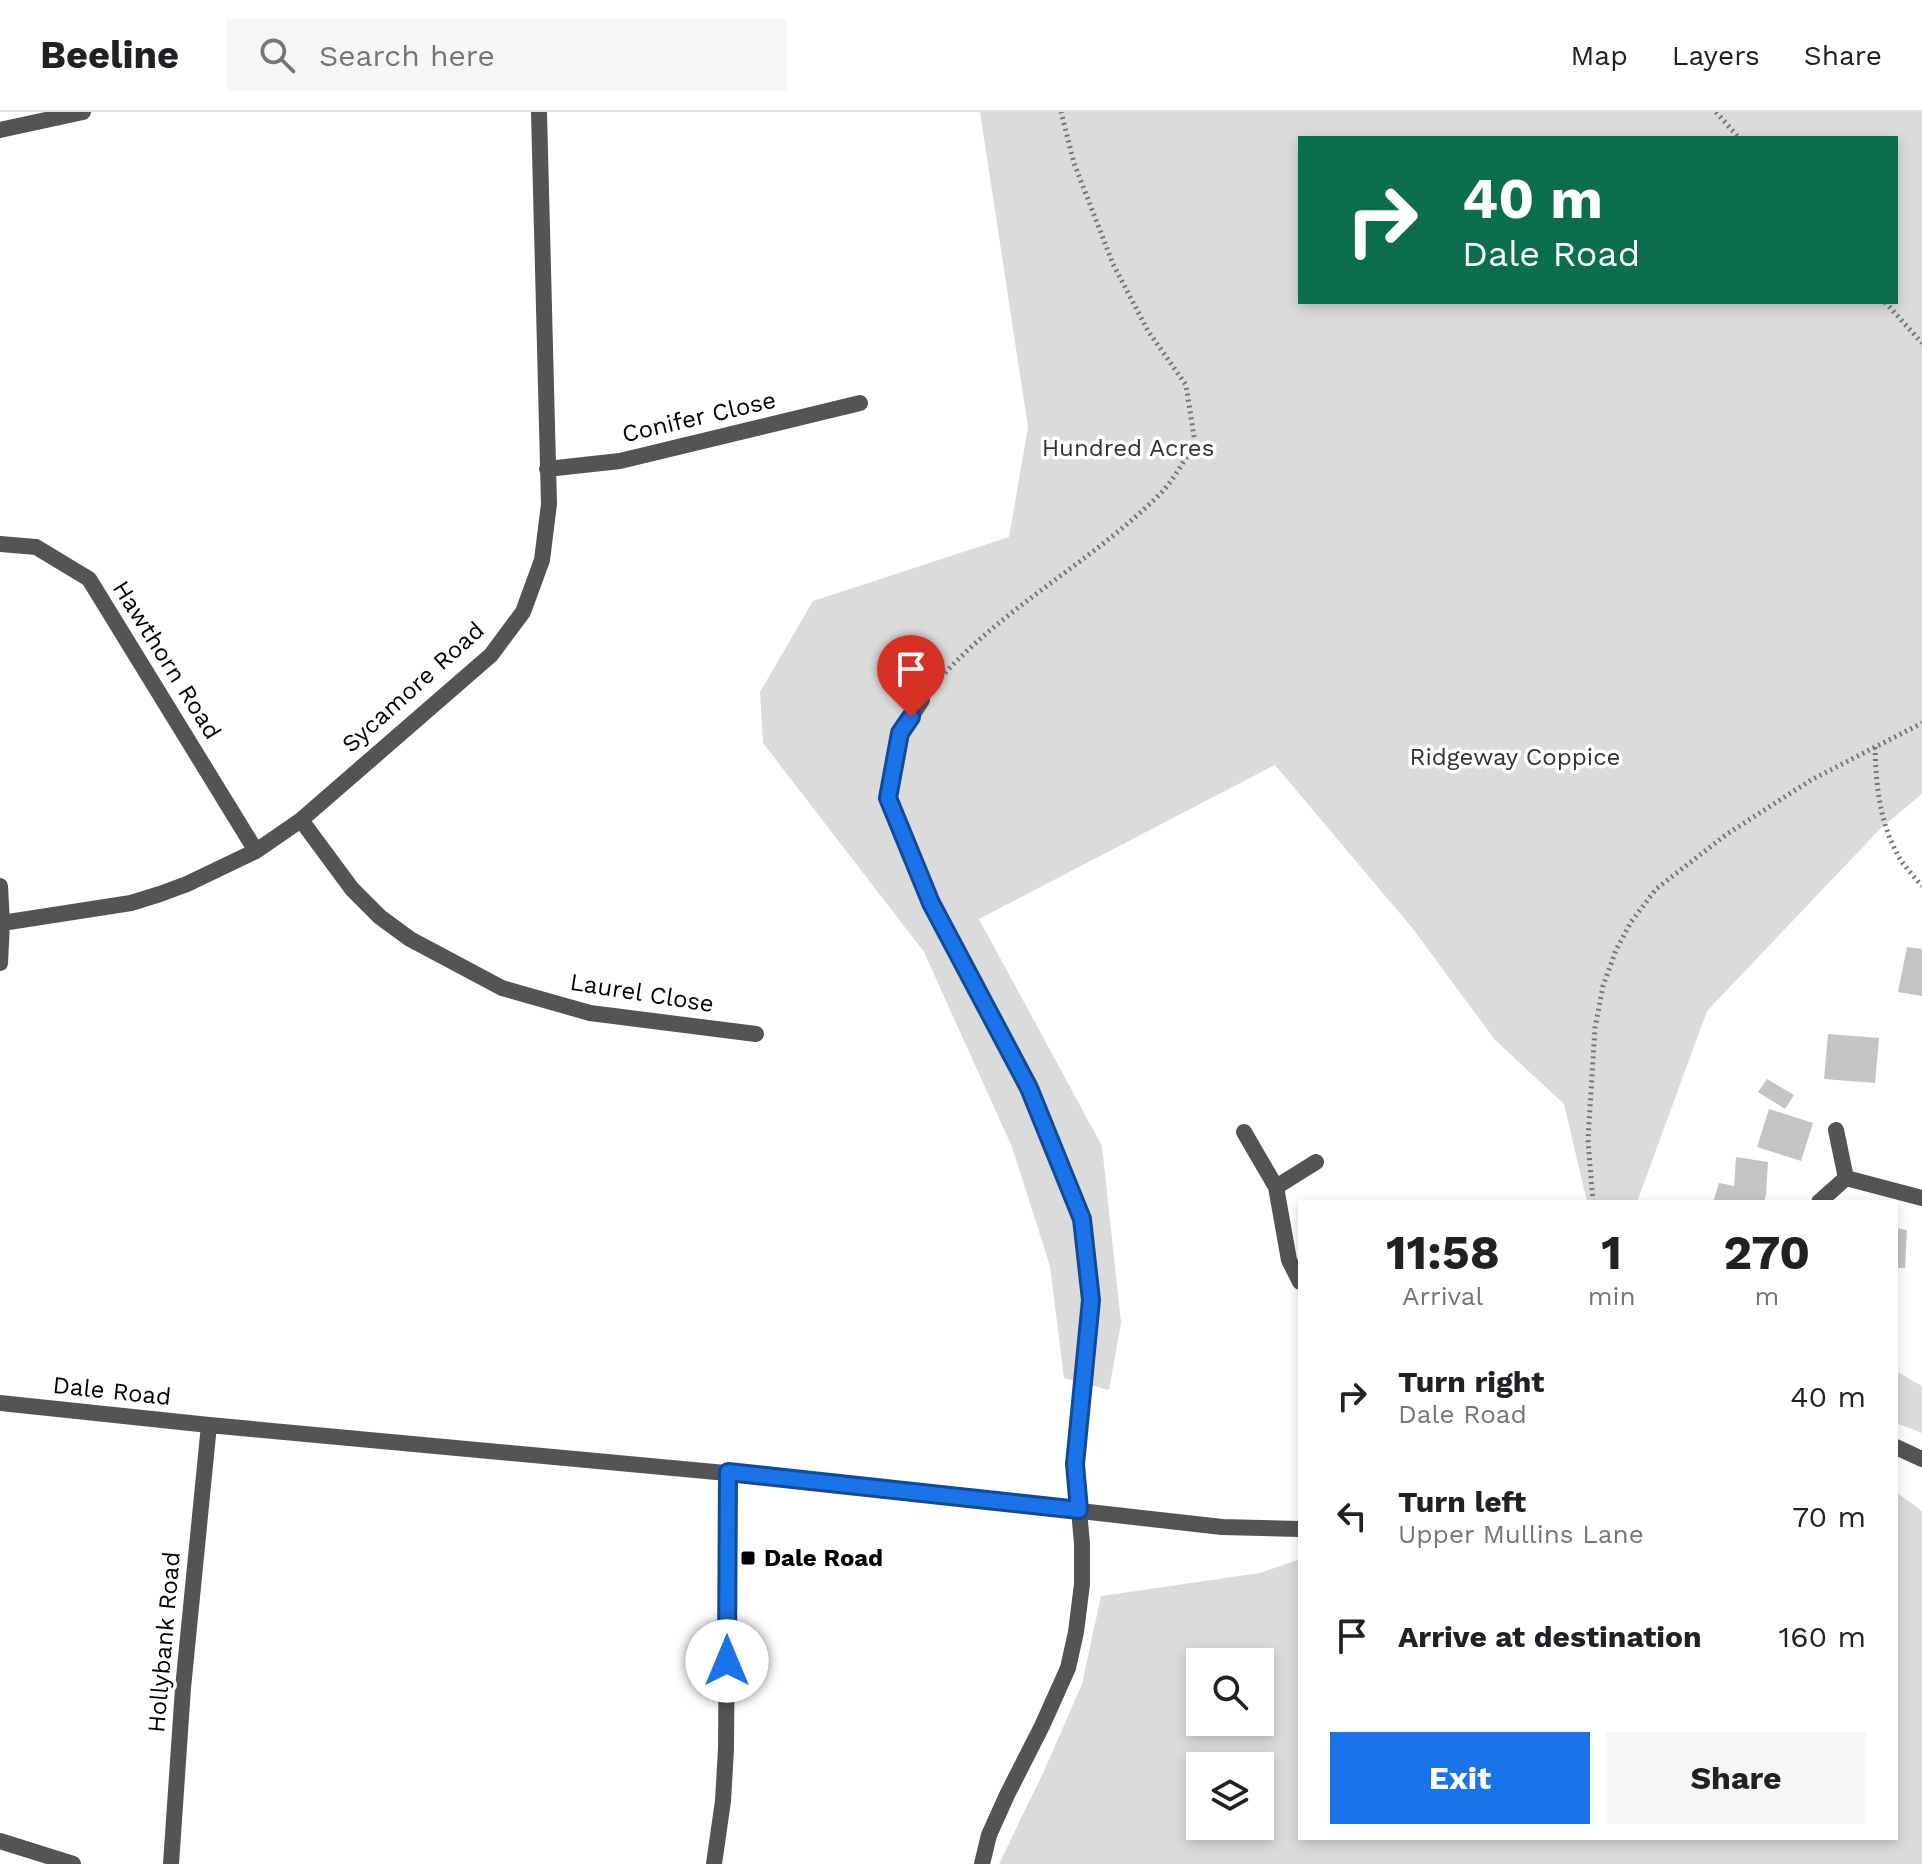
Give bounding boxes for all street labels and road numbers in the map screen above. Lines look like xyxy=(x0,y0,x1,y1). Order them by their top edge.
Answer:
street label: Conifer Close xyxy=(619,386,779,448)
street label: Hawthorn Road xyxy=(107,576,227,744)
street label: Sycamore Road xyxy=(336,616,490,758)
street label: Laurel Close xyxy=(568,968,716,1018)
street label: Dale Road xyxy=(51,1371,173,1411)
street label: Hollybank Road xyxy=(142,1550,186,1734)

